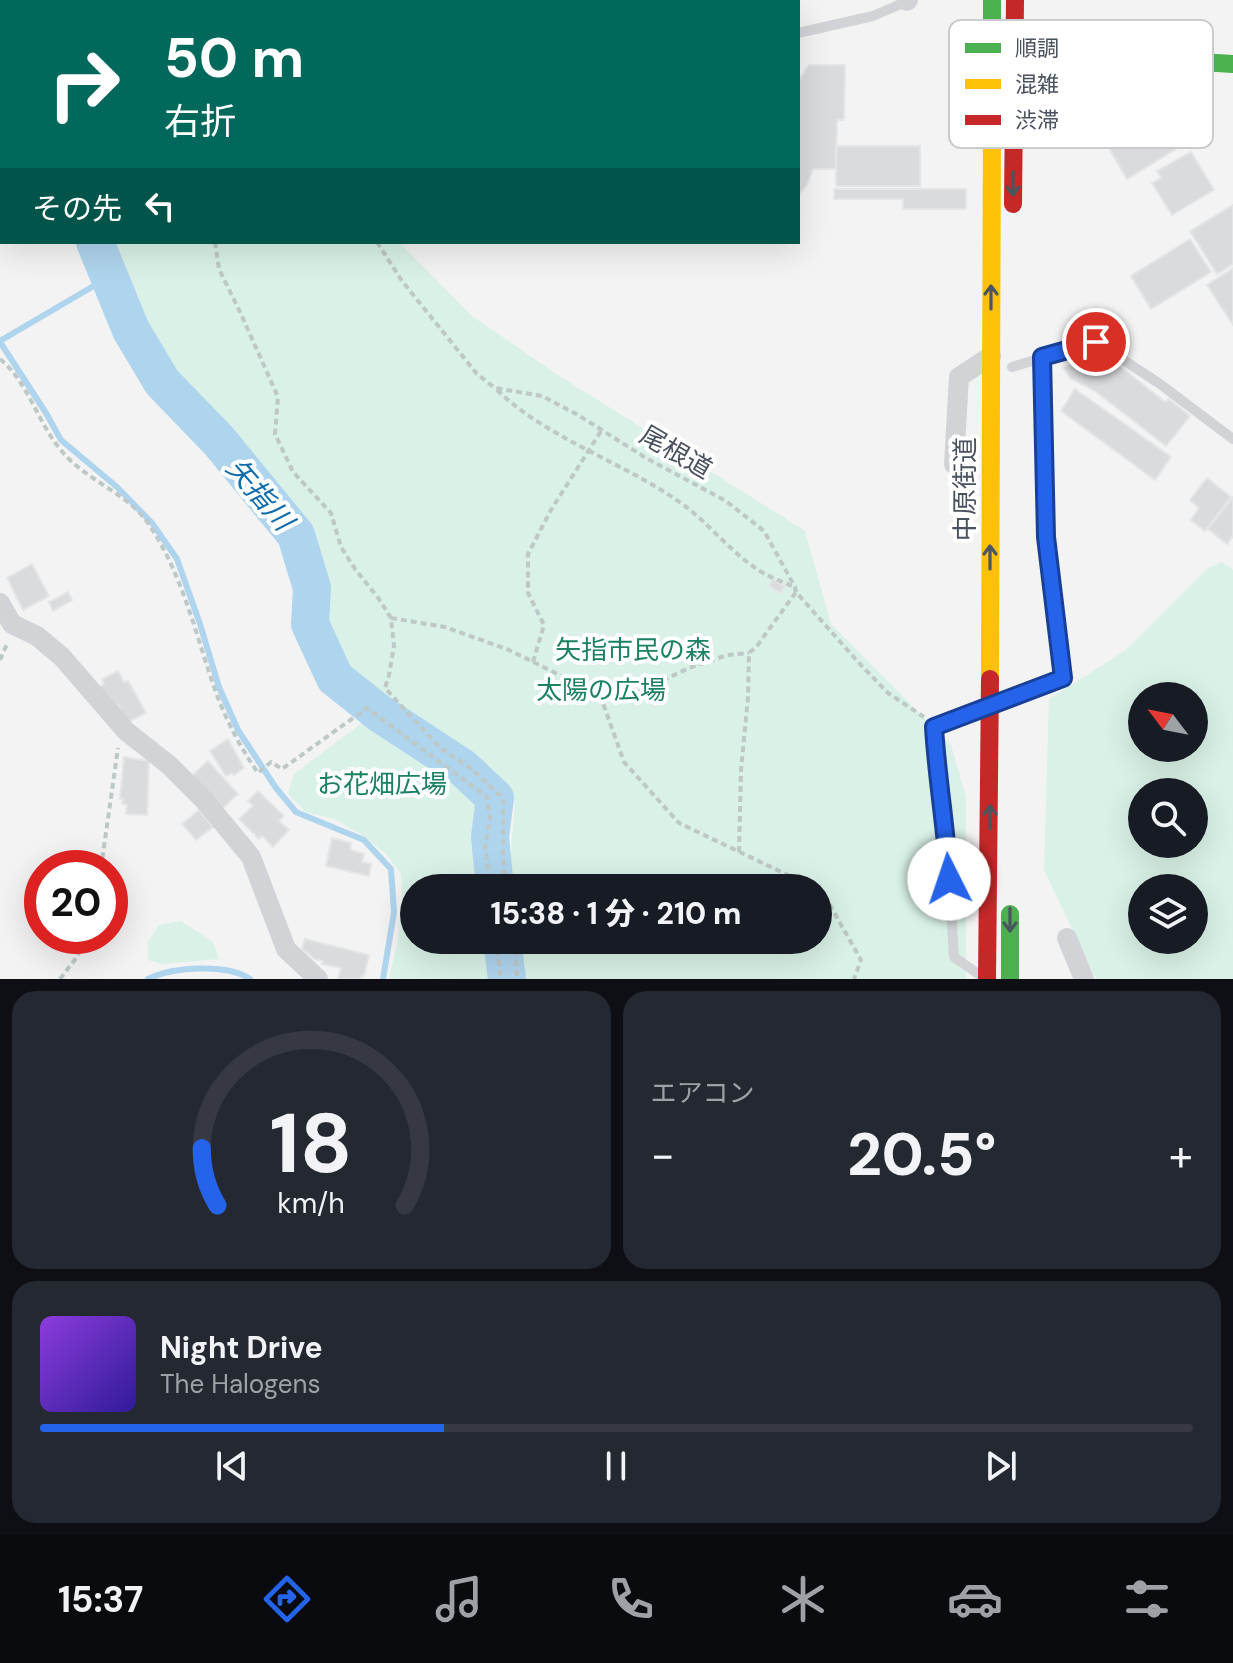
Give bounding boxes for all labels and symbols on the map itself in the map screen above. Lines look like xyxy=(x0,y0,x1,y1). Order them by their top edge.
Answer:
legend xyxy=(949,20,1213,148)
text: 順調 xyxy=(1015,34,1059,63)
text: 混雑 xyxy=(1015,70,1059,99)
text: 渋滞 xyxy=(1015,106,1059,135)
one-way arrow xyxy=(1005,170,1021,197)
one-way arrow xyxy=(983,284,999,311)
pin xyxy=(1062,308,1130,376)
street label: 尾根道 xyxy=(634,418,718,486)
street label: 中原街道 xyxy=(948,437,982,541)
water label: 矢指川 xyxy=(218,450,303,540)
one-way arrow xyxy=(982,544,998,571)
park label: 矢指市民の森 xyxy=(555,633,711,667)
park label: 太陽の広場 xyxy=(536,673,666,707)
north arrow xyxy=(1128,682,1208,762)
park label: お花畑広場 xyxy=(317,767,447,801)
one-way arrow xyxy=(982,804,998,831)
position arrow xyxy=(907,837,991,921)
speed limit sign: 20 xyxy=(24,850,128,954)
one-way arrow xyxy=(1002,906,1018,933)

